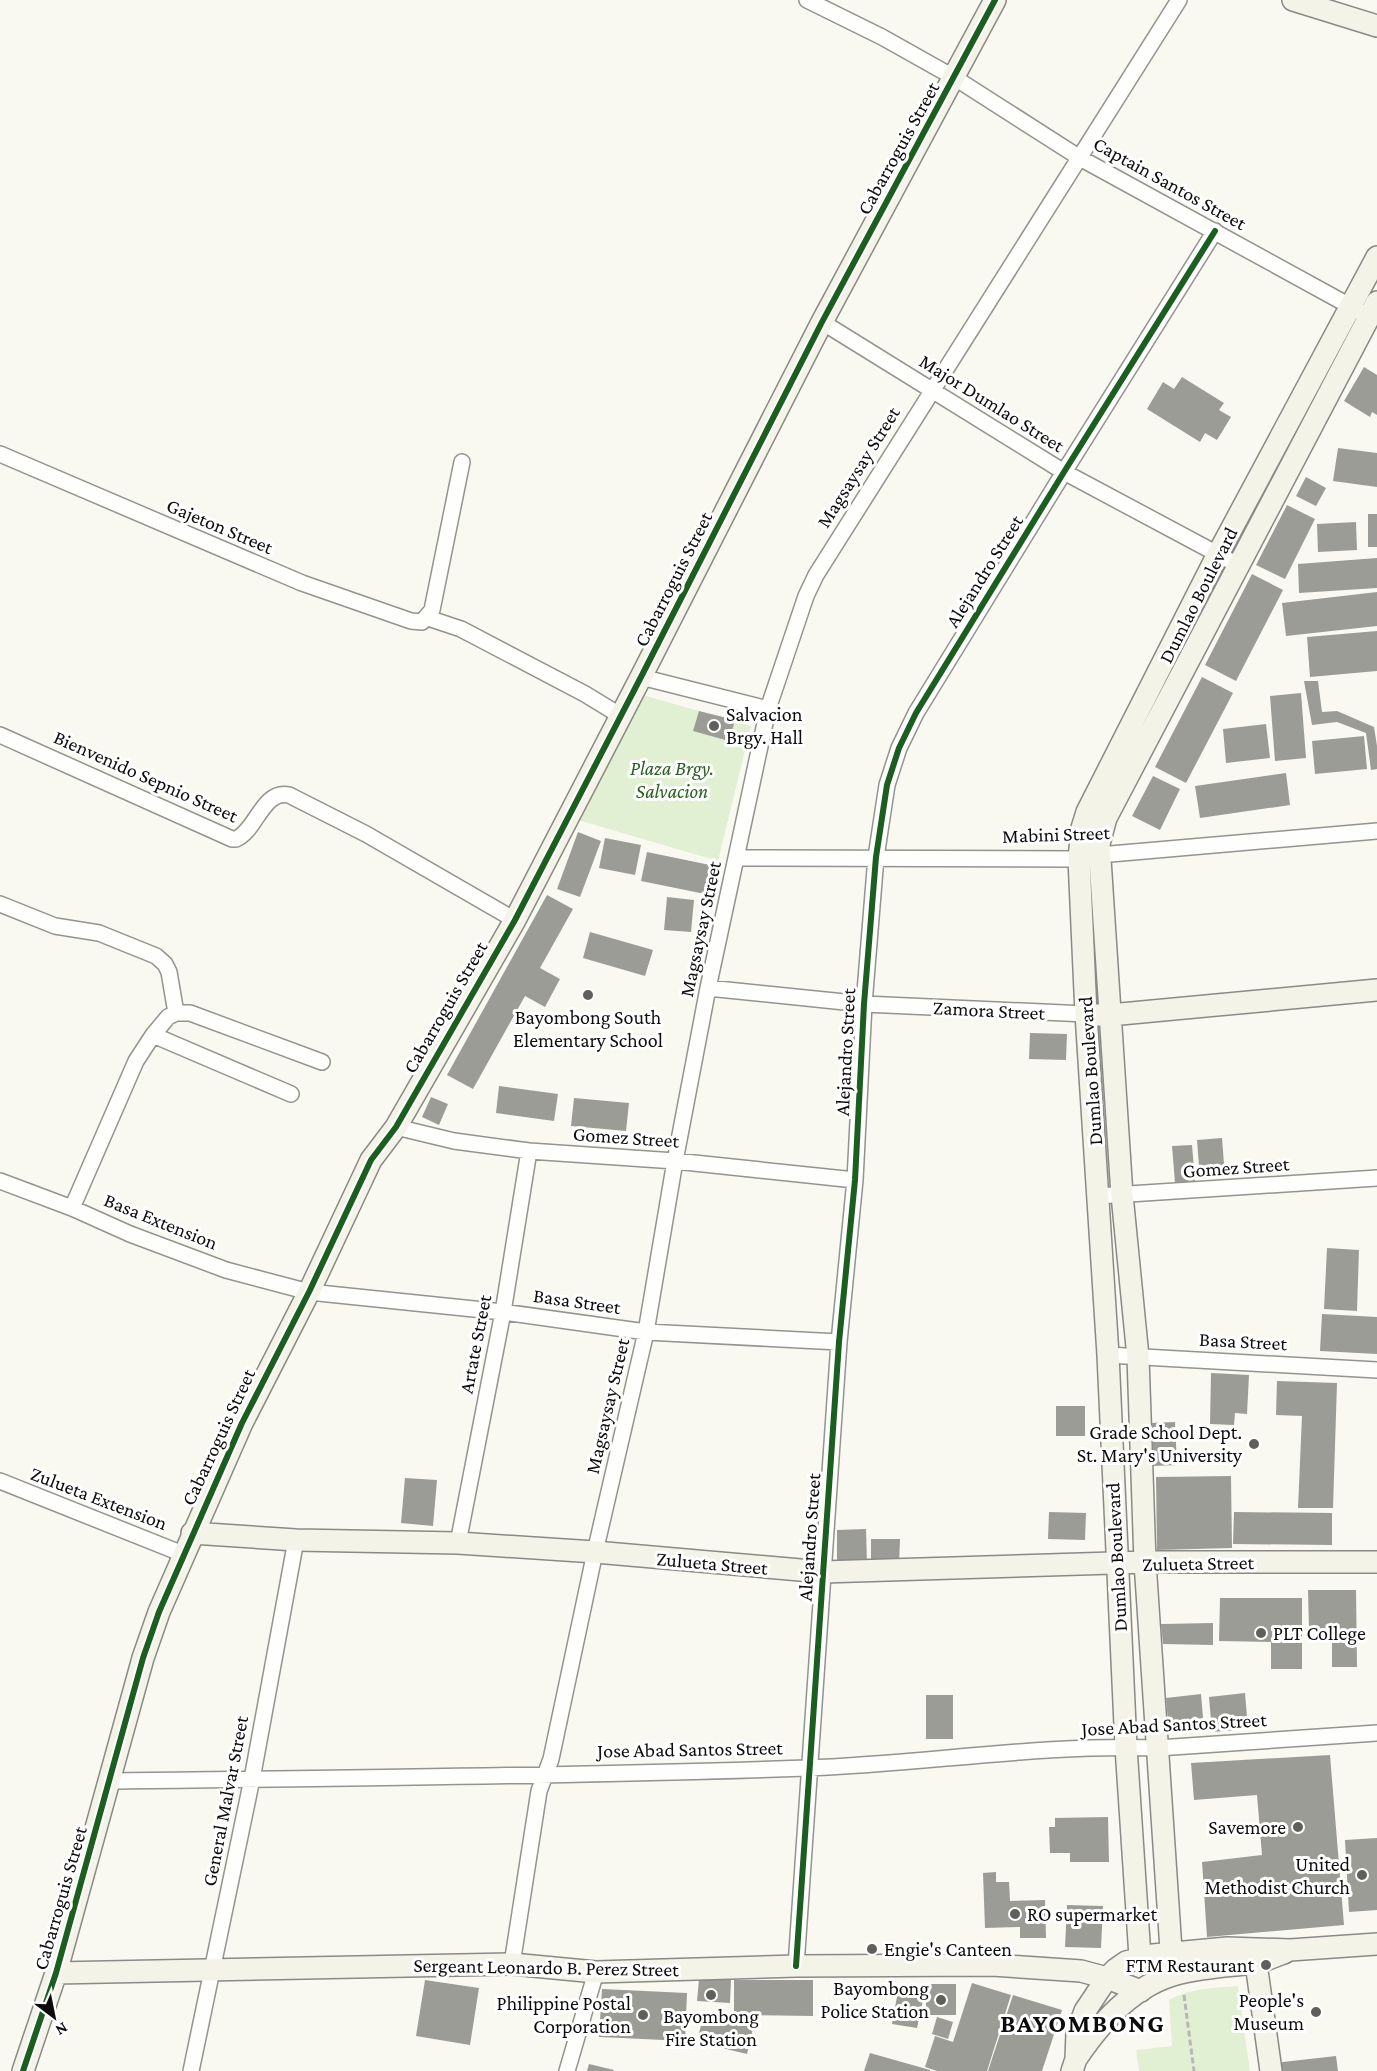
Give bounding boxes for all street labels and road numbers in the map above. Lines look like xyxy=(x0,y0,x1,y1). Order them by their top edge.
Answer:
street label: Cabarroguis Street xyxy=(852,78,945,219)
street label: Captain Santos Street xyxy=(1089,132,1251,235)
street label: Major Dumlao Street xyxy=(915,350,1069,457)
street label: Magsaysay Street xyxy=(812,402,905,532)
street label: Gajeton Street xyxy=(163,494,277,559)
street label: Cabarroguis Street xyxy=(630,508,717,650)
street label: Alejandro Street xyxy=(941,511,1028,632)
street label: Dumlao Boulevard xyxy=(1154,523,1242,666)
street label: Bienvenido Sepnio Street xyxy=(50,726,242,828)
street label: Mabini Street xyxy=(1002,821,1111,847)
street label: Magsaysay Street xyxy=(675,859,726,999)
street label: Cabarroguis Street xyxy=(398,937,493,1077)
street label: Alejandro Street xyxy=(831,987,860,1117)
street label: Dumlao Boulevard xyxy=(1074,995,1106,1146)
street label: Zamora Street xyxy=(932,996,1046,1024)
street label: Gomez Street xyxy=(572,1122,680,1152)
street label: Gomez Street xyxy=(1182,1152,1290,1182)
street label: Basa Extension xyxy=(101,1188,221,1254)
street label: Basa Street xyxy=(532,1284,622,1318)
street label: Artate Street xyxy=(455,1292,495,1395)
street label: Basa Street xyxy=(1199,1328,1288,1354)
street label: Magsaysay Street xyxy=(581,1336,634,1476)
street label: Cabarroguis Street xyxy=(177,1365,260,1509)
street label: Zulueta Extension xyxy=(28,1462,171,1534)
street label: Alejandro Street xyxy=(794,1472,825,1602)
street label: Dumlao Boulevard xyxy=(1101,1481,1131,1632)
street label: Zulueta Street xyxy=(655,1547,769,1579)
street label: Zulueta Street xyxy=(1142,1551,1254,1575)
street label: Jose Abad Santos Street xyxy=(1079,1708,1268,1741)
street label: General Malvar Street xyxy=(198,1714,252,1888)
street label: Jose Abad Santos Street xyxy=(595,1736,783,1763)
street label: Cabarroguis Street xyxy=(29,1823,92,1973)
street label: Sergeant Leonardo B. Perez Street xyxy=(413,1954,679,1981)

